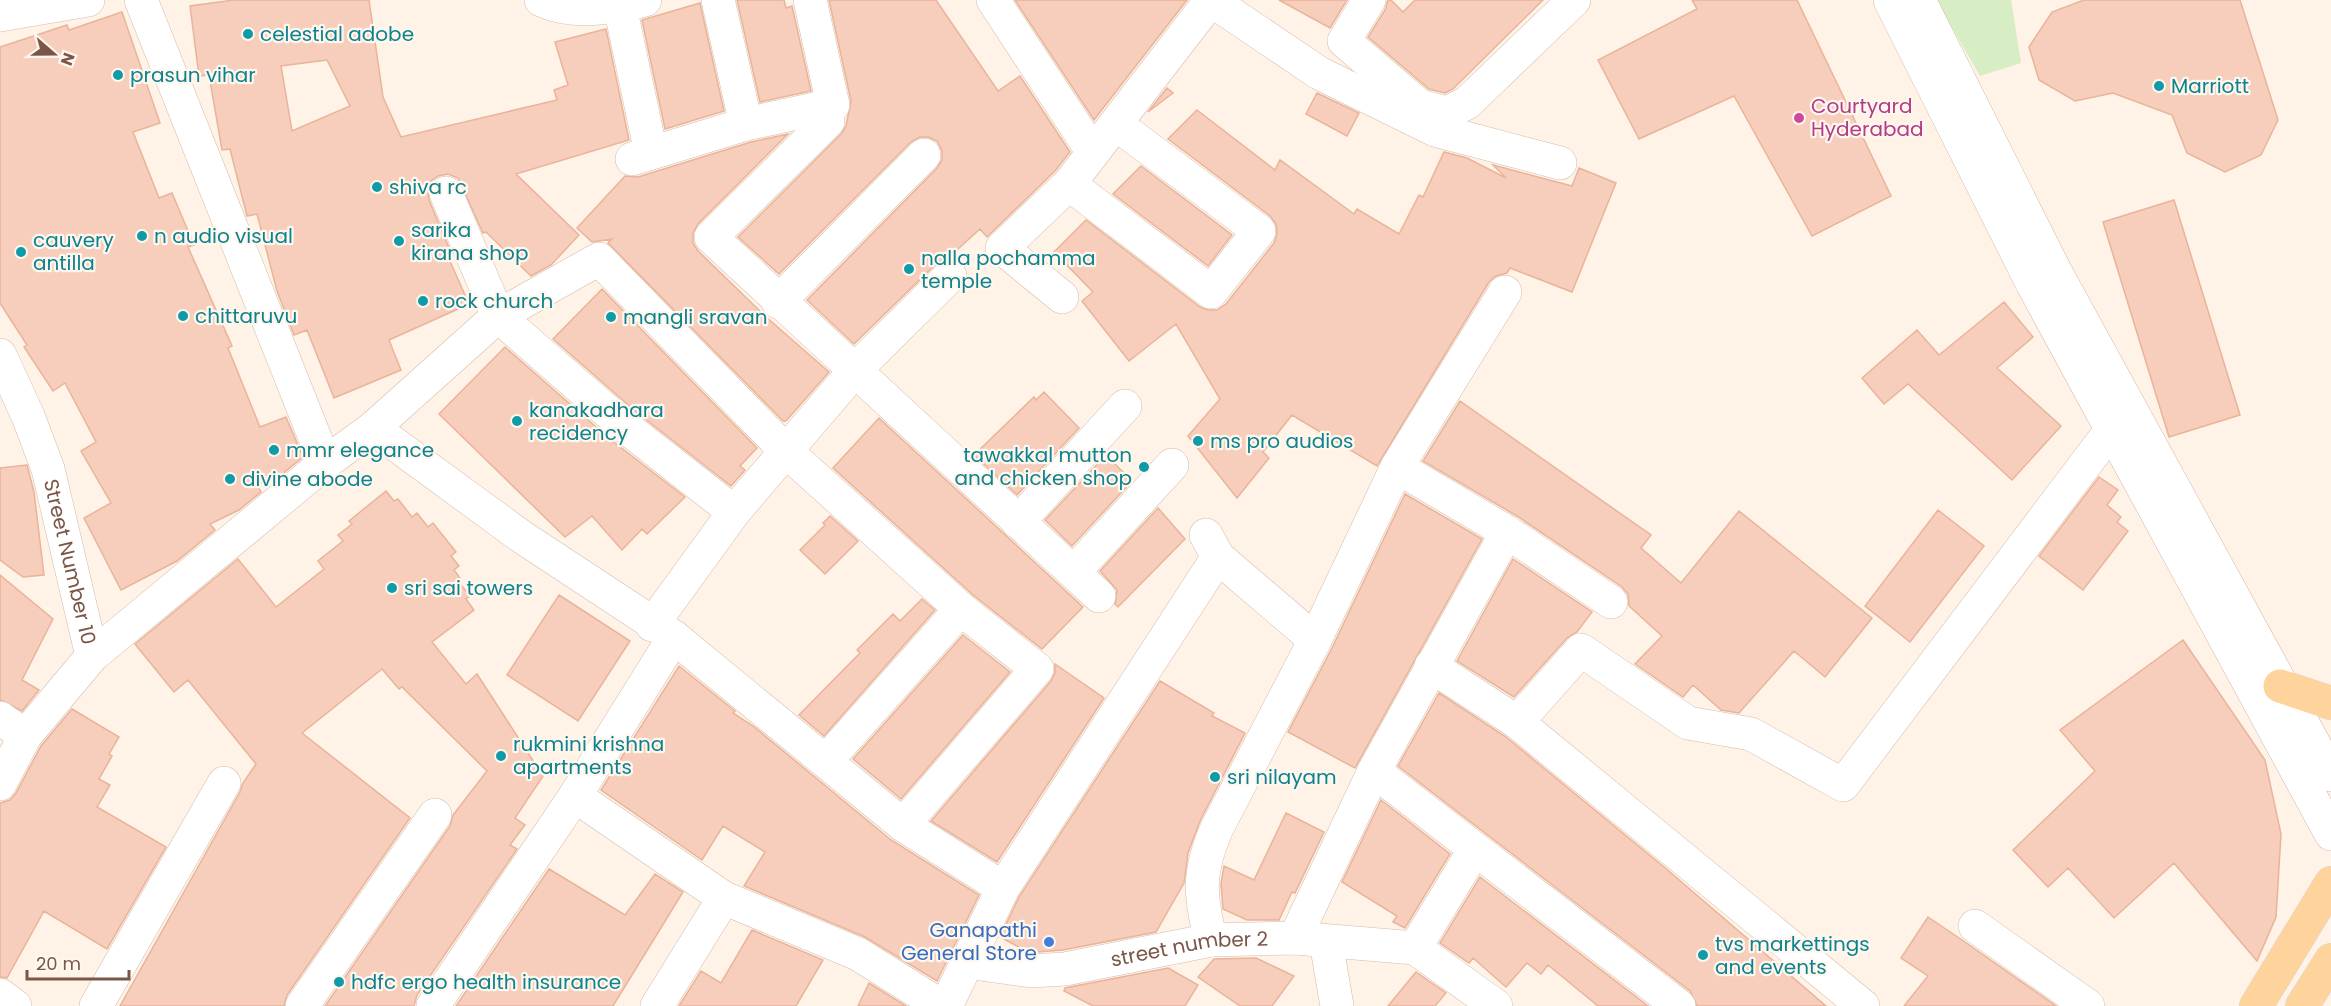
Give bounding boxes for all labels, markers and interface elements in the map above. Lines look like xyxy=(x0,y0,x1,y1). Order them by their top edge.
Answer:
place label: celestial adobe xyxy=(260,20,414,48)
north arrow xyxy=(24,24,84,84)
marker: celestial adobe xyxy=(241,27,255,41)
text: N xyxy=(55,49,80,69)
place label: prasun vihar xyxy=(130,61,256,89)
marker: prasun vihar xyxy=(111,68,125,82)
place label: Marriott xyxy=(2171,72,2249,100)
marker: Marriott xyxy=(2152,79,2166,93)
place label: Courtyard Hyderabad xyxy=(1811,92,1924,143)
marker: Courtyard Hyderabad xyxy=(1792,111,1806,125)
place label: shiva rc xyxy=(389,173,467,201)
marker: shiva rc xyxy=(370,180,384,194)
place label: sarika kirana shop xyxy=(411,216,528,267)
place label: n audio visual xyxy=(154,222,293,250)
place label: cauvery antilla xyxy=(33,226,114,277)
marker: n audio visual xyxy=(135,229,149,243)
marker: sarika kirana shop xyxy=(392,234,406,248)
place label: nalla pochamma temple xyxy=(921,244,1096,295)
marker: cauvery antilla xyxy=(14,245,28,259)
marker: nalla pochamma temple xyxy=(902,262,916,276)
place label: rock church xyxy=(435,287,553,315)
marker: rock church xyxy=(416,294,430,308)
place label: chittaruvu xyxy=(195,302,297,330)
place label: mangli sravan xyxy=(623,303,768,331)
marker: chittaruvu xyxy=(176,309,190,323)
marker: mangli sravan xyxy=(604,310,618,324)
place label: kanakadhara recidency xyxy=(529,396,664,447)
marker: kanakadhara recidency xyxy=(510,414,524,428)
place label: ms pro audios xyxy=(1210,427,1354,455)
marker: ms pro audios xyxy=(1191,434,1205,448)
place label: mmr elegance xyxy=(286,436,434,464)
place label: tawakkal mutton and chicken shop xyxy=(954,441,1132,492)
marker: mmr elegance xyxy=(267,443,281,457)
marker: tawakkal mutton and chicken shop xyxy=(1137,460,1151,474)
place label: divine abode xyxy=(242,465,373,493)
marker: divine abode xyxy=(223,472,237,486)
street label: Street Number 10 xyxy=(37,476,103,647)
place label: sri sai towers xyxy=(404,574,533,602)
marker: sri sai towers xyxy=(385,581,399,595)
place label: rukmini krishna apartments xyxy=(513,730,664,781)
marker: rukmini krishna apartments xyxy=(494,749,508,763)
place label: sri nilayam xyxy=(1227,763,1337,791)
marker: sri nilayam xyxy=(1208,770,1222,784)
place label: Ganapathi General Store xyxy=(901,916,1037,967)
street label: street number 2 xyxy=(1108,925,1268,974)
place label: tvs markettings and events xyxy=(1715,930,1870,981)
marker: Ganapathi General Store xyxy=(1042,935,1056,949)
scale bar xyxy=(27,943,129,981)
marker: tvs markettings and events xyxy=(1696,948,1710,962)
text: 20 m xyxy=(36,951,81,976)
place label: hdfc ergo health insurance xyxy=(351,968,621,996)
marker: hdfc ergo health insurance xyxy=(332,975,346,989)

